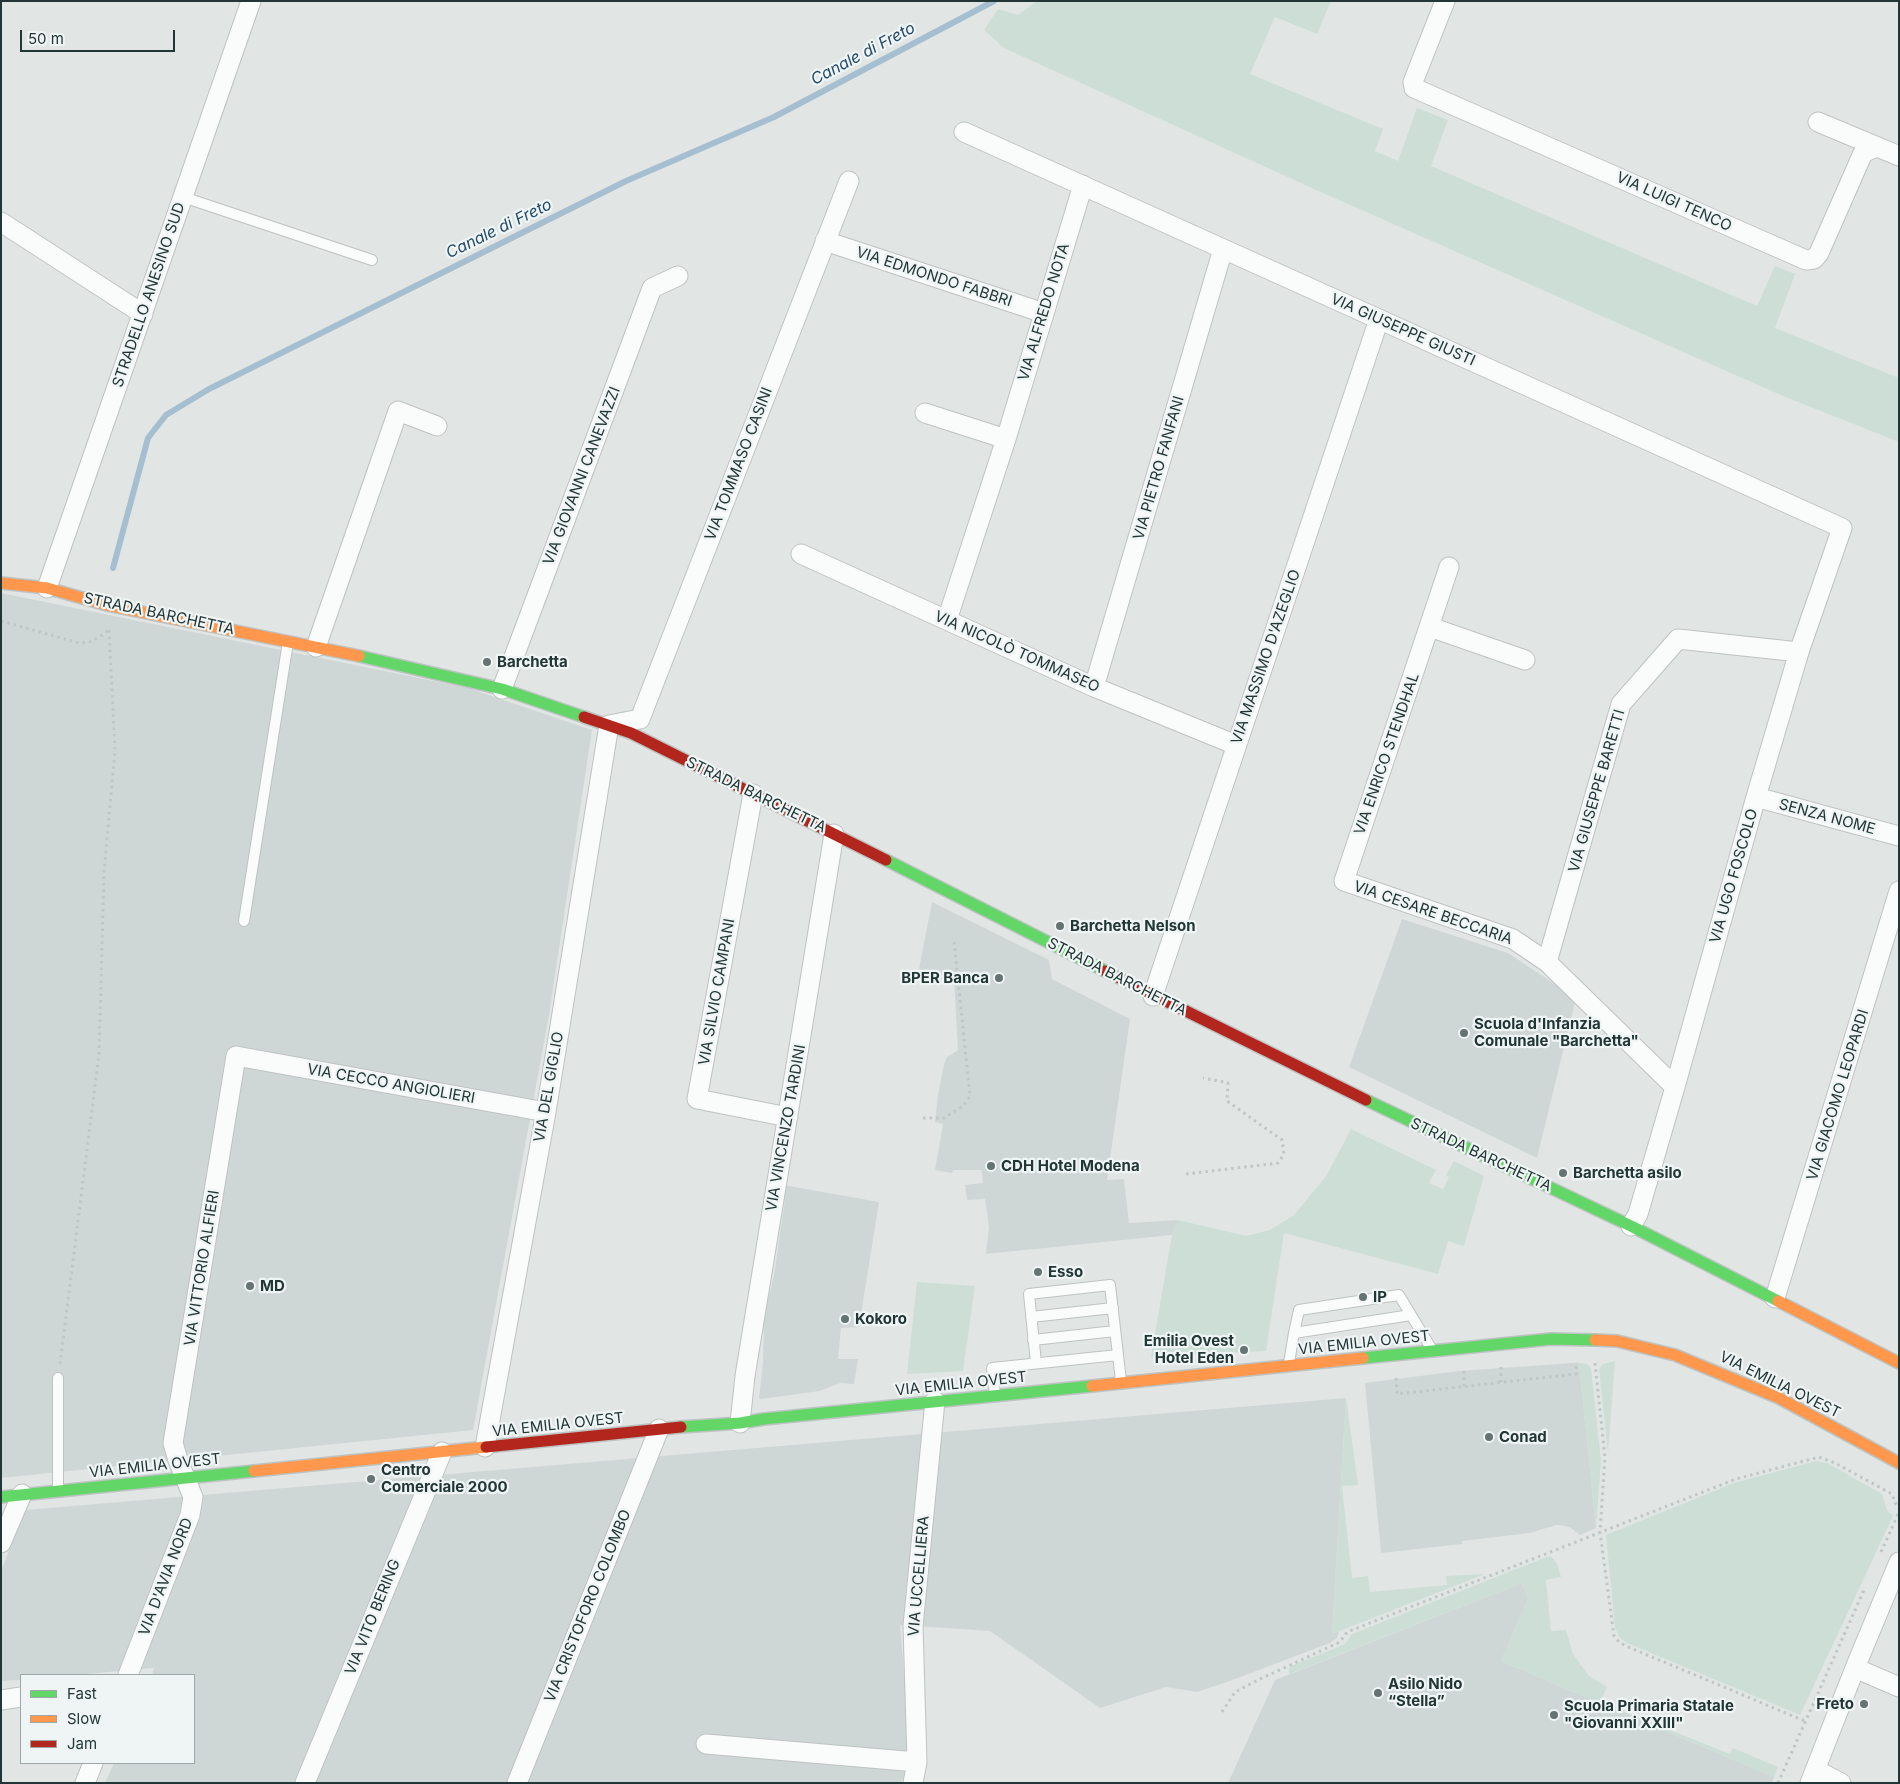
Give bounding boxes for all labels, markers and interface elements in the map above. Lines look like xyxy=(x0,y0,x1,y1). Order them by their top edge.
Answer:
water label: Canale di Freto xyxy=(808,18,918,90)
scale bar xyxy=(22,20,178,52)
text: 50 m xyxy=(28,29,64,48)
street label: VIA LUIGI TENCO xyxy=(1613,168,1735,236)
water label: Canale di Freto xyxy=(443,195,555,263)
street label: STRADELLO ANESINO SUD xyxy=(109,200,189,390)
street label: VIA ALFREDO NOTA xyxy=(1015,241,1073,383)
street label: VIA EDMONDO FABBRI xyxy=(854,243,1014,311)
street label: VIA GIUSEPPE GIUSTI xyxy=(1328,290,1478,370)
street label: VIA GIOVANNI CANEVAZZI xyxy=(540,384,624,568)
street label: VIA TOMMASO CASINI xyxy=(701,385,777,543)
street label: VIA PIETRO FANFANI xyxy=(1130,394,1188,542)
street label: VIA MASSIMO D'AZEGLIO xyxy=(1228,567,1304,747)
street label: STRADA BARCHETTA xyxy=(82,589,236,639)
street label: VIA NICOLÒ TOMMASEO xyxy=(932,607,1102,697)
place label: Barchetta xyxy=(497,653,568,671)
marker: Barchetta xyxy=(481,656,493,668)
street label: VIA ENRICO STENDHAL xyxy=(1351,671,1423,837)
street label: VIA GIUSEPPE BARETTI xyxy=(1565,707,1629,875)
street label: STRADA BARCHETTA xyxy=(683,753,829,837)
street label: SENZA NOME xyxy=(1777,795,1877,839)
street label: VIA UGO FOSCOLO xyxy=(1706,807,1762,945)
street label: VIA CESARE BECCARIA xyxy=(1351,877,1515,949)
street label: VIA SILVIO CAMPANI xyxy=(695,917,739,1067)
place label: Barchetta Nelson xyxy=(1070,917,1196,935)
marker: Barchetta Nelson xyxy=(1054,920,1066,932)
street label: STRADA BARCHETTA xyxy=(1044,934,1190,1020)
place label: BPER Banca xyxy=(901,969,989,987)
marker: BPER Banca xyxy=(993,972,1005,984)
street label: VIA GIACOMO LEOPARDI xyxy=(1803,1007,1873,1183)
place label: Scuola d'Infanzia Comunale "Barchetta" xyxy=(1474,1015,1639,1050)
marker: Scuola d'Infanzia Comunale "Barchetta" xyxy=(1458,1027,1470,1039)
street label: VIA DEL GIGLIO xyxy=(530,1030,568,1144)
street label: VIA VINCENZO TARDINI xyxy=(762,1043,810,1213)
street label: VIA CECCO ANGIOLIERI xyxy=(306,1060,476,1108)
street label: STRADA BARCHETTA xyxy=(1408,1114,1554,1196)
place label: CDH Hotel Modena xyxy=(1001,1157,1140,1175)
marker: CDH Hotel Modena xyxy=(985,1160,997,1172)
place label: Barchetta asilo xyxy=(1573,1164,1682,1182)
marker: Barchetta asilo xyxy=(1557,1167,1569,1179)
street label: VIA VITTORIO ALFIERI xyxy=(181,1189,223,1347)
place label: Esso xyxy=(1048,1263,1083,1281)
marker: Esso xyxy=(1032,1266,1044,1278)
place label: MD xyxy=(260,1277,285,1295)
marker: MD xyxy=(244,1280,256,1292)
place label: IP xyxy=(1373,1288,1387,1306)
marker: IP xyxy=(1357,1291,1369,1303)
place label: Kokoro xyxy=(855,1310,907,1328)
marker: Kokoro xyxy=(839,1313,851,1325)
street label: VIA EMILIA OVEST xyxy=(1297,1327,1431,1359)
place label: Emilia Ovest Hotel Eden xyxy=(1144,1332,1234,1367)
marker: Emilia Ovest Hotel Eden xyxy=(1238,1344,1250,1356)
street label: VIA EMILIA OVEST xyxy=(1717,1348,1843,1422)
street label: VIA EMILIA OVEST xyxy=(894,1368,1028,1400)
street label: VIA EMILIA OVEST xyxy=(491,1409,625,1441)
place label: Conad xyxy=(1499,1428,1547,1446)
marker: Conad xyxy=(1483,1431,1495,1443)
street label: VIA EMILIA OVEST xyxy=(88,1450,222,1482)
place label: Centro Comerciale 2000 xyxy=(381,1461,508,1496)
marker: Centro Comerciale 2000 xyxy=(365,1473,377,1485)
street label: VIA CRISTOFORO COLOMBO xyxy=(541,1507,635,1705)
street label: VIA UCCELLIERA xyxy=(905,1515,933,1637)
street label: VIA D'AVIA NORD xyxy=(135,1516,197,1638)
street label: VIA VITO BERING xyxy=(342,1556,404,1678)
legend xyxy=(20,1674,195,1764)
place label: Asilo Nido “Stella” xyxy=(1388,1675,1462,1710)
text: Fast xyxy=(67,1684,97,1703)
marker: Asilo Nido “Stella” xyxy=(1372,1687,1384,1699)
place label: Freto xyxy=(1816,1695,1854,1713)
place label: Scuola Primaria Statale "Giovanni XXIII" xyxy=(1564,1697,1734,1732)
marker: Freto xyxy=(1858,1698,1870,1710)
text: Slow xyxy=(67,1709,101,1728)
marker: Scuola Primaria Statale "Giovanni XXIII" xyxy=(1548,1709,1560,1721)
text: Jam xyxy=(67,1734,97,1753)

